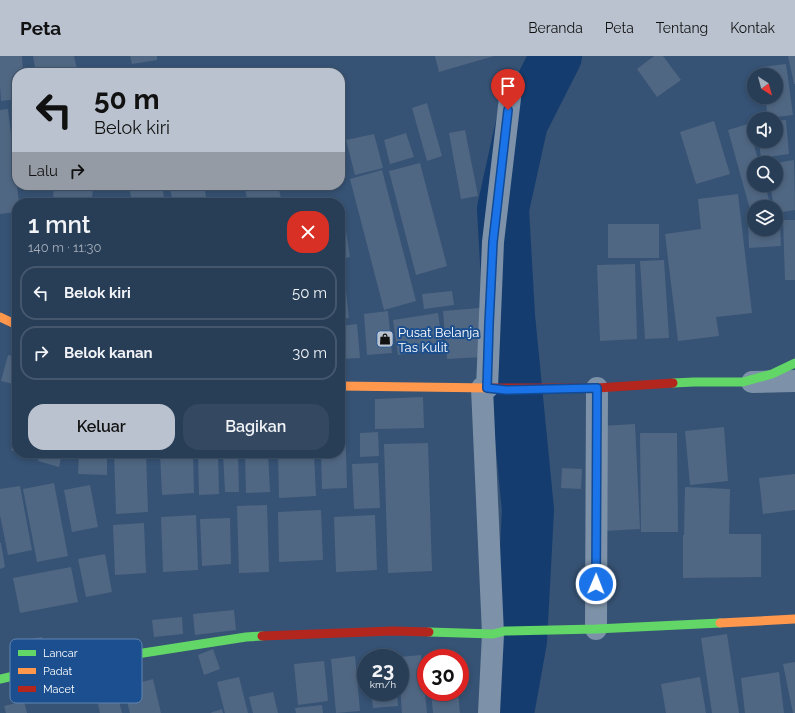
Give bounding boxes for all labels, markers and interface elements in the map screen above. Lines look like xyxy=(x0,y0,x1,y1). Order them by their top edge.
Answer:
text: Peta xyxy=(20,17,61,39)
text: Beranda xyxy=(528,20,583,36)
text: Peta xyxy=(605,20,634,36)
text: Tentang xyxy=(656,20,708,36)
text: Kontak xyxy=(730,20,775,36)
north arrow xyxy=(747,68,783,104)
map controls xyxy=(747,68,783,236)
pin xyxy=(491,69,525,110)
icon: arrive xyxy=(497,75,519,97)
text: 50 m xyxy=(94,83,160,116)
icon: left xyxy=(28,84,80,136)
button: sound xyxy=(747,112,783,148)
text: Belok kiri xyxy=(94,117,170,138)
button: search xyxy=(747,156,783,192)
icon: right xyxy=(66,160,88,182)
text: Lalu xyxy=(28,162,58,180)
button: layers xyxy=(747,200,783,236)
text: 1 mnt xyxy=(28,210,91,239)
button: close xyxy=(287,211,329,253)
text: 140 m · 11:30 xyxy=(28,240,101,255)
icon: left xyxy=(30,282,52,304)
text: Belok kiri xyxy=(64,284,131,302)
text: 50 m xyxy=(292,284,327,302)
place label: Pusat Belanja Tas Kulit xyxy=(398,325,479,355)
shop icon: Pusat Belanja Tas Kulit xyxy=(375,329,395,349)
icon: right xyxy=(30,342,52,364)
text: Belok kanan xyxy=(64,344,153,362)
text: 30 m xyxy=(292,344,327,362)
button: Keluar xyxy=(28,404,175,450)
button: Bagikan xyxy=(183,404,329,450)
position arrow xyxy=(575,563,617,605)
legend xyxy=(10,639,142,703)
text: Lancar xyxy=(43,647,78,660)
speed limit sign: 30 xyxy=(417,649,469,701)
text: 23 xyxy=(372,658,394,682)
text: Padat xyxy=(43,665,73,678)
text: km/h xyxy=(370,679,396,690)
text: Macet xyxy=(43,683,75,696)

